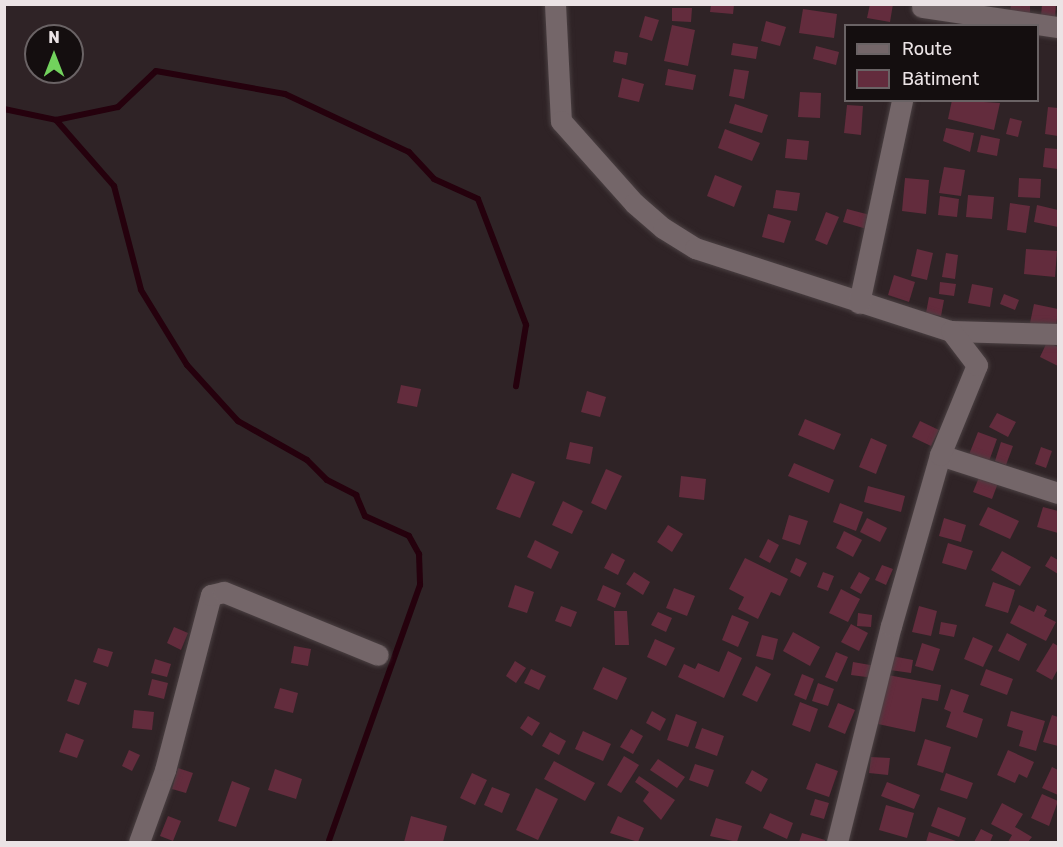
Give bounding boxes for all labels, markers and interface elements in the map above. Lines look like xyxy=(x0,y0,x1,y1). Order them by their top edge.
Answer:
north arrow xyxy=(24,24,84,84)
legend xyxy=(844,24,1039,102)
text: N xyxy=(48,28,60,47)
text: Route xyxy=(902,38,952,60)
text: Bâtiment xyxy=(902,68,979,90)

